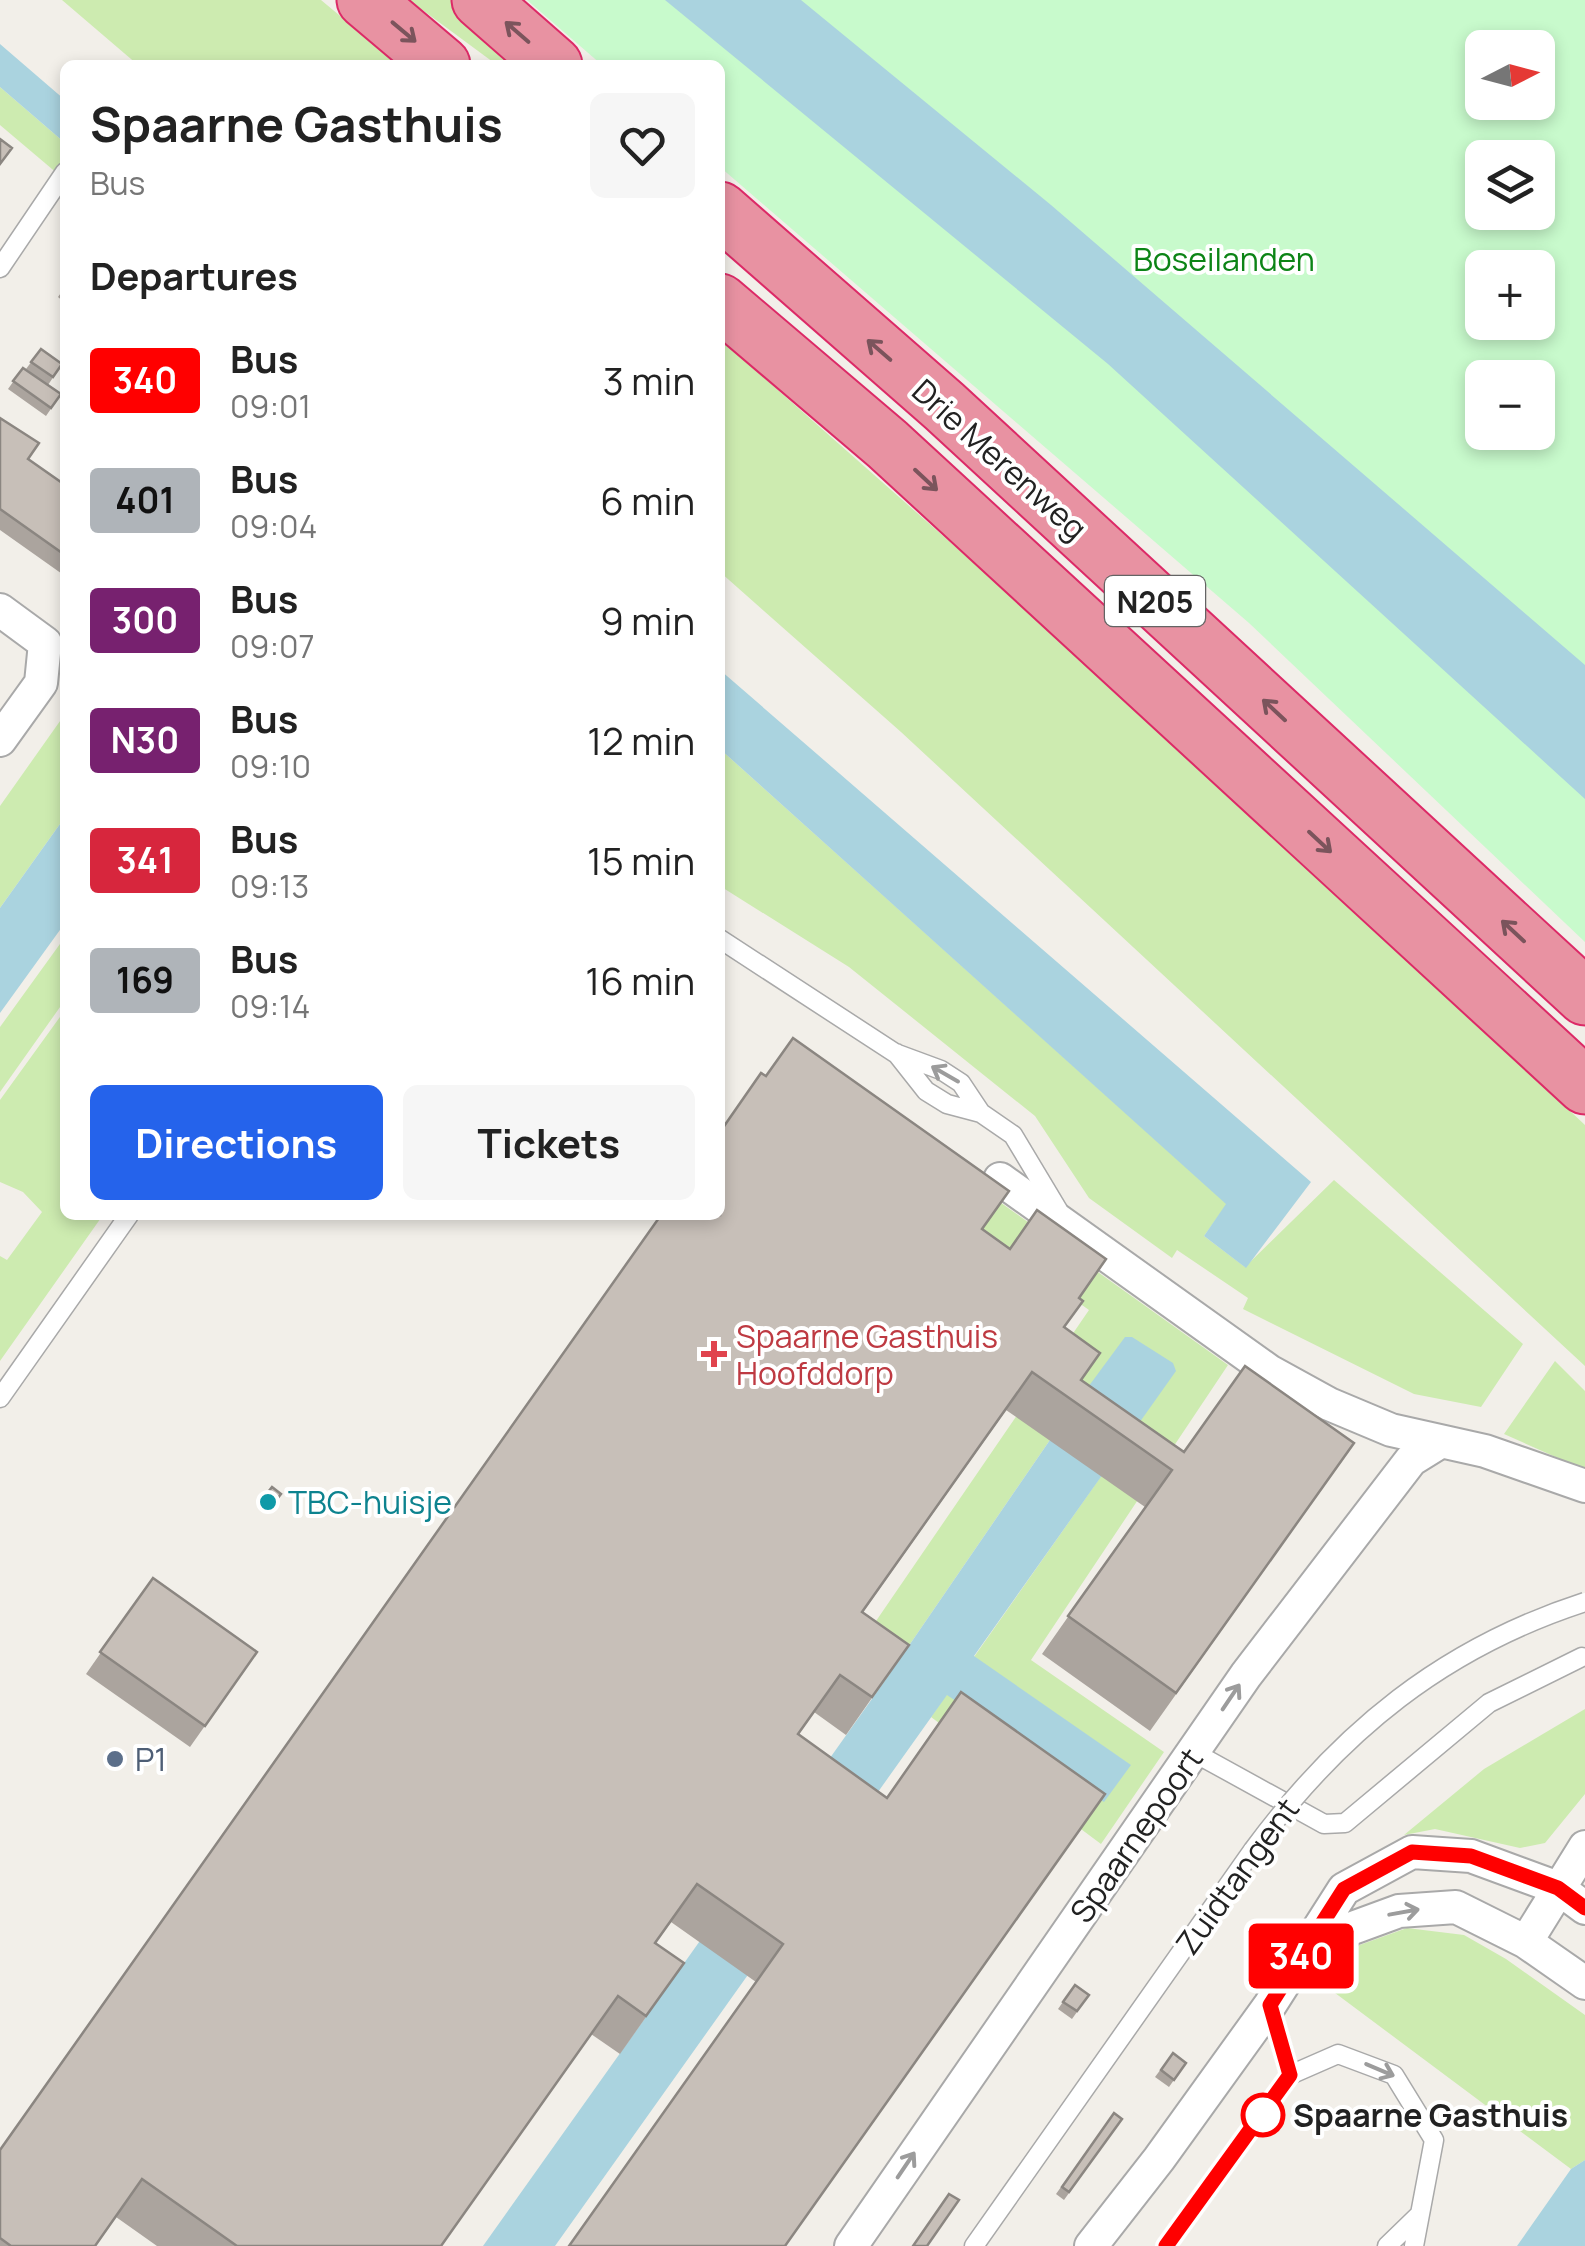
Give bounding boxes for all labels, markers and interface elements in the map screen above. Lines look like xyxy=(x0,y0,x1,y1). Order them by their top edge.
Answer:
one-way arrow xyxy=(390,21,416,43)
one-way arrow xyxy=(505,21,530,44)
north arrow xyxy=(1465,30,1555,120)
map controls xyxy=(1465,30,1555,450)
text: Spaarne Gasthuis xyxy=(90,91,503,156)
button: heart xyxy=(590,93,695,198)
button: layers xyxy=(1465,140,1555,230)
text: Bus xyxy=(90,161,145,205)
park label: Boseilanden xyxy=(1133,237,1315,281)
text: Departures xyxy=(90,249,298,301)
button: + xyxy=(1465,250,1555,340)
text: Bus xyxy=(230,332,298,384)
one-way arrow xyxy=(867,338,892,361)
text: 3 min xyxy=(603,354,695,406)
text: 340 xyxy=(113,356,177,404)
button: − xyxy=(1465,360,1555,450)
street label: Drie Merenweg xyxy=(903,369,1097,549)
text: 09:01 xyxy=(230,384,311,428)
text: Bus xyxy=(230,452,298,504)
one-way arrow xyxy=(913,468,938,491)
text: 6 min xyxy=(600,474,695,526)
text: 401 xyxy=(115,476,175,524)
text: 09:04 xyxy=(230,504,317,548)
text: Bus xyxy=(230,572,298,624)
road number: N205 xyxy=(1105,576,1205,626)
text: 9 min xyxy=(600,594,695,646)
text: 300 xyxy=(112,596,178,644)
text: 09:07 xyxy=(230,624,315,668)
text: Bus xyxy=(230,692,298,744)
one-way arrow xyxy=(1262,699,1287,722)
text: 12 min xyxy=(587,714,695,766)
text: N30 xyxy=(111,716,179,764)
text: 09:10 xyxy=(230,744,311,788)
text: Bus xyxy=(230,812,298,864)
one-way arrow xyxy=(1307,831,1332,854)
text: 15 min xyxy=(587,834,695,886)
text: 341 xyxy=(117,836,173,884)
text: 09:13 xyxy=(230,864,309,908)
one-way arrow xyxy=(1501,920,1526,943)
text: Bus xyxy=(230,932,298,984)
text: 16 min xyxy=(585,954,695,1006)
text: 169 xyxy=(116,956,174,1004)
text: 09:14 xyxy=(230,984,310,1028)
one-way arrow xyxy=(931,1064,960,1084)
button: Directions xyxy=(90,1085,383,1200)
button: Tickets xyxy=(403,1085,695,1200)
place label: Spaarne Gasthuis Hoofddorp xyxy=(736,1314,998,1395)
marker: Spaarne Gasthuis Hoofddorp xyxy=(701,1341,727,1367)
place label: TBC-huisje xyxy=(288,1480,452,1524)
marker: TBC-huisje xyxy=(257,1491,279,1513)
one-way arrow xyxy=(1220,1684,1241,1711)
place label: P1 xyxy=(135,1737,167,1781)
street label: Spaarnepoort xyxy=(1059,1739,1213,1931)
marker: P1 xyxy=(104,1748,126,1770)
street label: Zuidtangent xyxy=(1165,1789,1309,1963)
one-way arrow xyxy=(1387,1902,1420,1921)
line badge: 340 xyxy=(1244,1924,1358,1988)
text: 340 xyxy=(1269,1932,1333,1980)
one-way arrow xyxy=(1364,2062,1395,2080)
place label: Spaarne Gasthuis xyxy=(1293,2093,1568,2137)
marker: Spaarne Gasthuis xyxy=(1242,2094,1284,2136)
one-way arrow xyxy=(895,2152,916,2180)

